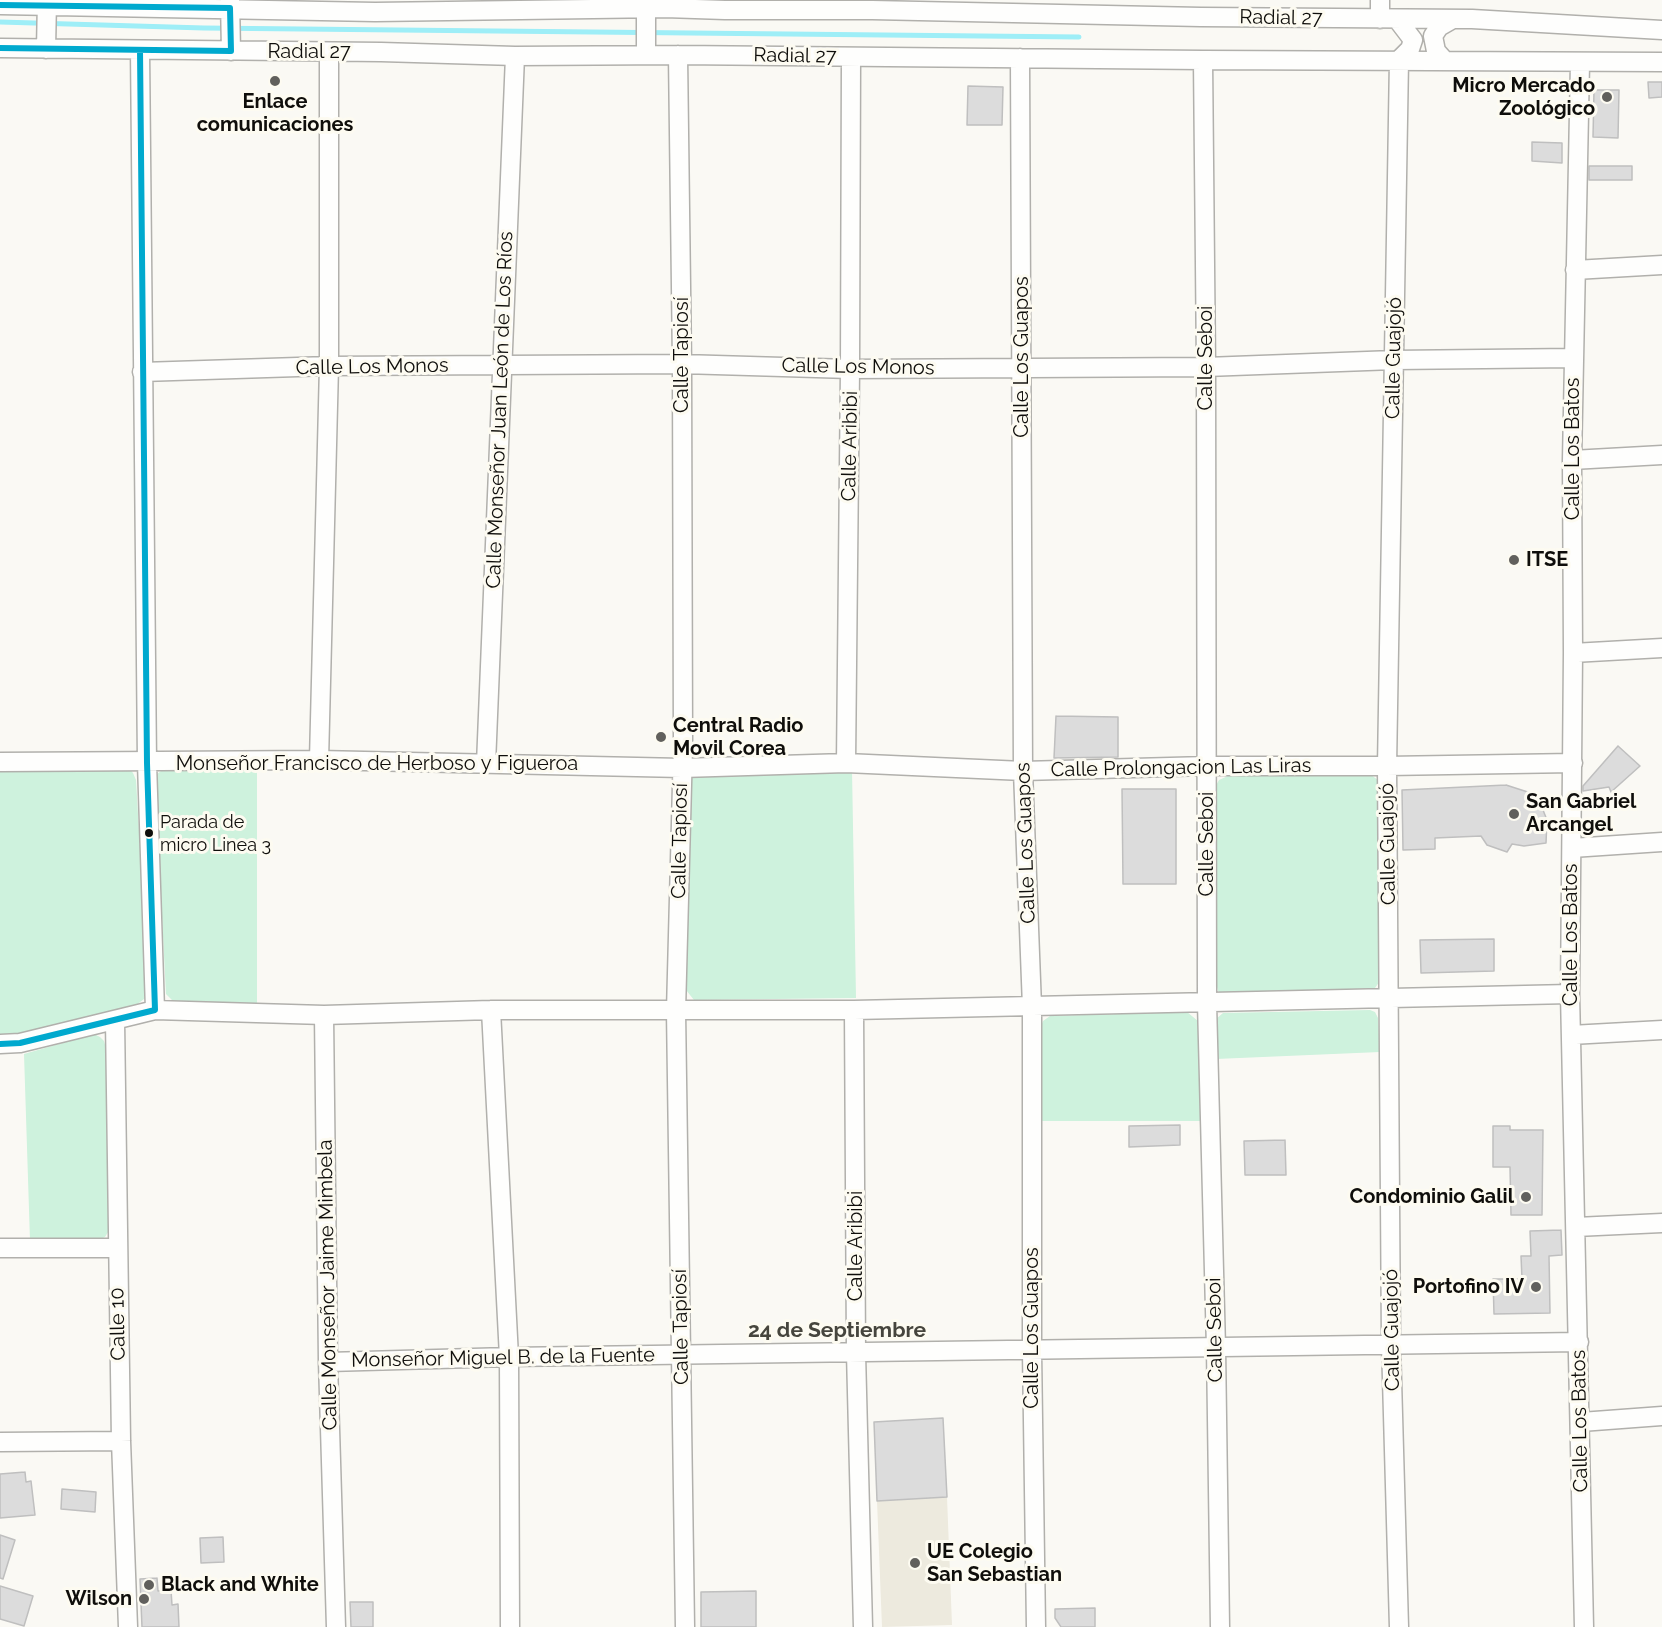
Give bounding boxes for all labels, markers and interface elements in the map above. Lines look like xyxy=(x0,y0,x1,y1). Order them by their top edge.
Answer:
street label: Radial 27 xyxy=(1239,5,1323,31)
street label: Radial 27 xyxy=(267,40,351,64)
street label: Radial 27 xyxy=(753,43,837,69)
marker: Enlace comunicaciones xyxy=(268,74,282,88)
place label: Micro Mercado Zoológico xyxy=(1452,74,1595,121)
place label: Enlace comunicaciones xyxy=(197,90,353,137)
marker: Micro Mercado Zoológico xyxy=(1600,90,1614,104)
street label: Calle Monseñor Juan León de Los Ríos xyxy=(482,231,518,589)
street label: Calle Los Guapos xyxy=(1010,276,1034,438)
street label: Calle Tapiosí xyxy=(670,297,694,413)
street label: Calle Guajojó xyxy=(1381,297,1407,419)
street label: Calle Seboi xyxy=(1194,306,1218,410)
street label: Calle Los Monos xyxy=(295,354,449,380)
street label: Calle Los Monos xyxy=(781,354,935,380)
street label: Calle Los Batos xyxy=(1561,378,1585,520)
street label: Calle Aribibi xyxy=(837,390,863,502)
place label: ITSE xyxy=(1526,548,1568,572)
marker: ITSE xyxy=(1507,553,1521,567)
place label: Central Radio Movil Corea xyxy=(673,714,803,761)
marker: Central Radio Movil Corea xyxy=(654,730,668,744)
street label: Monseñor Francisco de Herboso y Figueroa xyxy=(176,752,578,776)
street label: Calle Prolongacion Las Liras xyxy=(1051,754,1311,782)
street label: Calle Los Guapos xyxy=(1011,762,1041,924)
street label: Calle Tapiosí xyxy=(667,783,693,899)
street label: Calle Guajojó xyxy=(1375,783,1401,905)
place label: San Gabriel Arcangel xyxy=(1526,790,1636,837)
street label: Calle Seboi xyxy=(1195,792,1219,896)
marker: San Gabriel Arcangel xyxy=(1507,807,1521,821)
place label: Parada de micro Linea 3 xyxy=(160,812,271,854)
marker: Parada de micro Linea 3 xyxy=(143,827,155,839)
street label: Calle Los Batos xyxy=(1559,864,1583,1006)
street label: Calle Monseñor Jaime Mimbela xyxy=(313,1139,343,1431)
place label: Condominio Galil xyxy=(1350,1185,1514,1209)
marker: Condominio Galil xyxy=(1519,1190,1533,1204)
street label: Calle Aribibi xyxy=(844,1191,868,1301)
street label: Calle Los Guapos xyxy=(1020,1247,1044,1409)
street label: Calle Tapiosí xyxy=(668,1269,694,1385)
street label: Calle Guajojó xyxy=(1379,1269,1405,1391)
place label: Portofino IV xyxy=(1413,1275,1524,1299)
street label: Calle Seboi xyxy=(1202,1277,1228,1383)
marker: Portofino IV xyxy=(1529,1280,1543,1294)
street label: Calle 10 xyxy=(105,1287,131,1361)
district label: 24 de Septiembre xyxy=(748,1318,926,1344)
street label: Monseñor Miguel B. de la Fuente xyxy=(351,1343,655,1373)
street label: Calle Los Batos xyxy=(1567,1349,1593,1493)
place label: UE Colegio San Sebastian xyxy=(927,1540,1062,1587)
marker: UE Colegio San Sebastian xyxy=(908,1556,922,1570)
place label: Black and White xyxy=(161,1573,319,1597)
marker: Black and White xyxy=(142,1578,156,1592)
place label: Wilson xyxy=(65,1587,132,1611)
marker: Wilson xyxy=(137,1592,151,1606)

